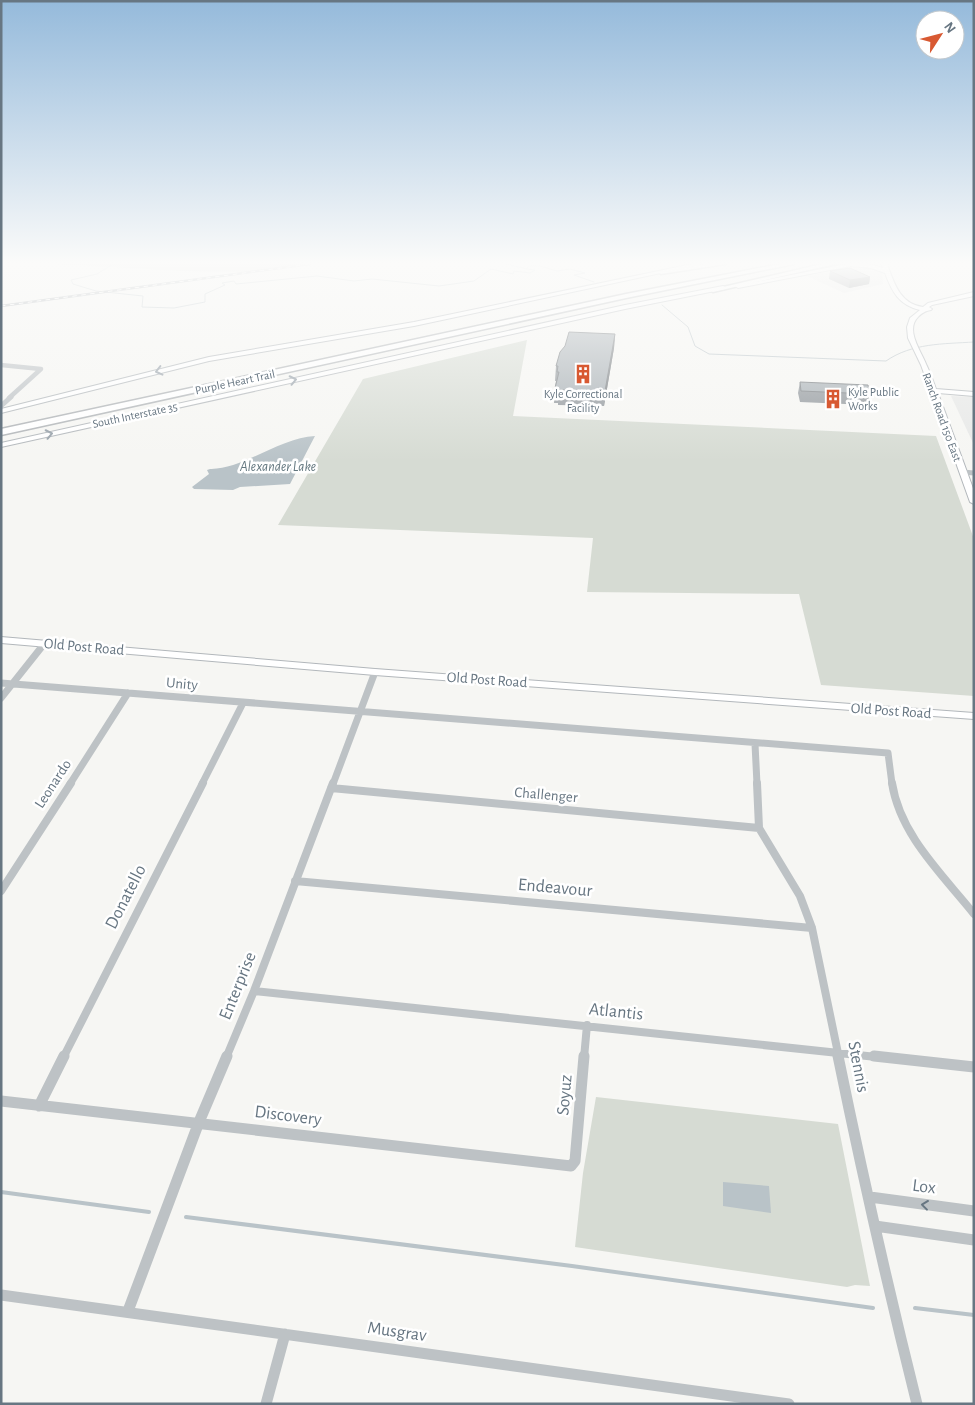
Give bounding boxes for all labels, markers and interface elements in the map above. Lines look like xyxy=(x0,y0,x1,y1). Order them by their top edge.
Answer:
north arrow xyxy=(915,10,965,60)
text: N xyxy=(941,20,958,36)
building icon: Kyle Correctional Facility xyxy=(572,363,594,385)
one-way arrow xyxy=(155,365,164,376)
street label: Purple Heart Trail xyxy=(194,368,276,396)
street label: Ranch Road 150 East xyxy=(920,371,964,463)
one-way arrow xyxy=(288,375,297,386)
place label: Kyle Public Works xyxy=(848,386,899,412)
place label: Kyle Correctional Facility xyxy=(544,388,622,415)
building icon: Kyle Public Works xyxy=(822,388,844,410)
street label: South Interstate 35 xyxy=(91,400,179,430)
one-way arrow xyxy=(44,430,53,440)
water label: Alexander Lake xyxy=(239,460,316,474)
street label: Old Post Road xyxy=(43,636,125,658)
street label: Old Post Road xyxy=(446,670,528,690)
street label: Unity xyxy=(166,675,199,693)
street label: Old Post Road xyxy=(850,701,932,721)
street label: Leonardo xyxy=(32,757,74,811)
street label: Challenger xyxy=(514,785,579,805)
street label: Donatello xyxy=(102,862,150,932)
street label: Endeavour xyxy=(517,876,593,900)
street label: Enterprise xyxy=(216,949,260,1023)
street label: Atlantis xyxy=(588,1000,644,1024)
street label: Stennis xyxy=(844,1040,872,1094)
street label: Soyuz xyxy=(554,1074,576,1116)
street label: Discovery xyxy=(253,1103,323,1129)
street label: Lox xyxy=(911,1177,937,1197)
one-way arrow xyxy=(921,1200,929,1211)
street label: Musgrav xyxy=(366,1319,428,1345)

